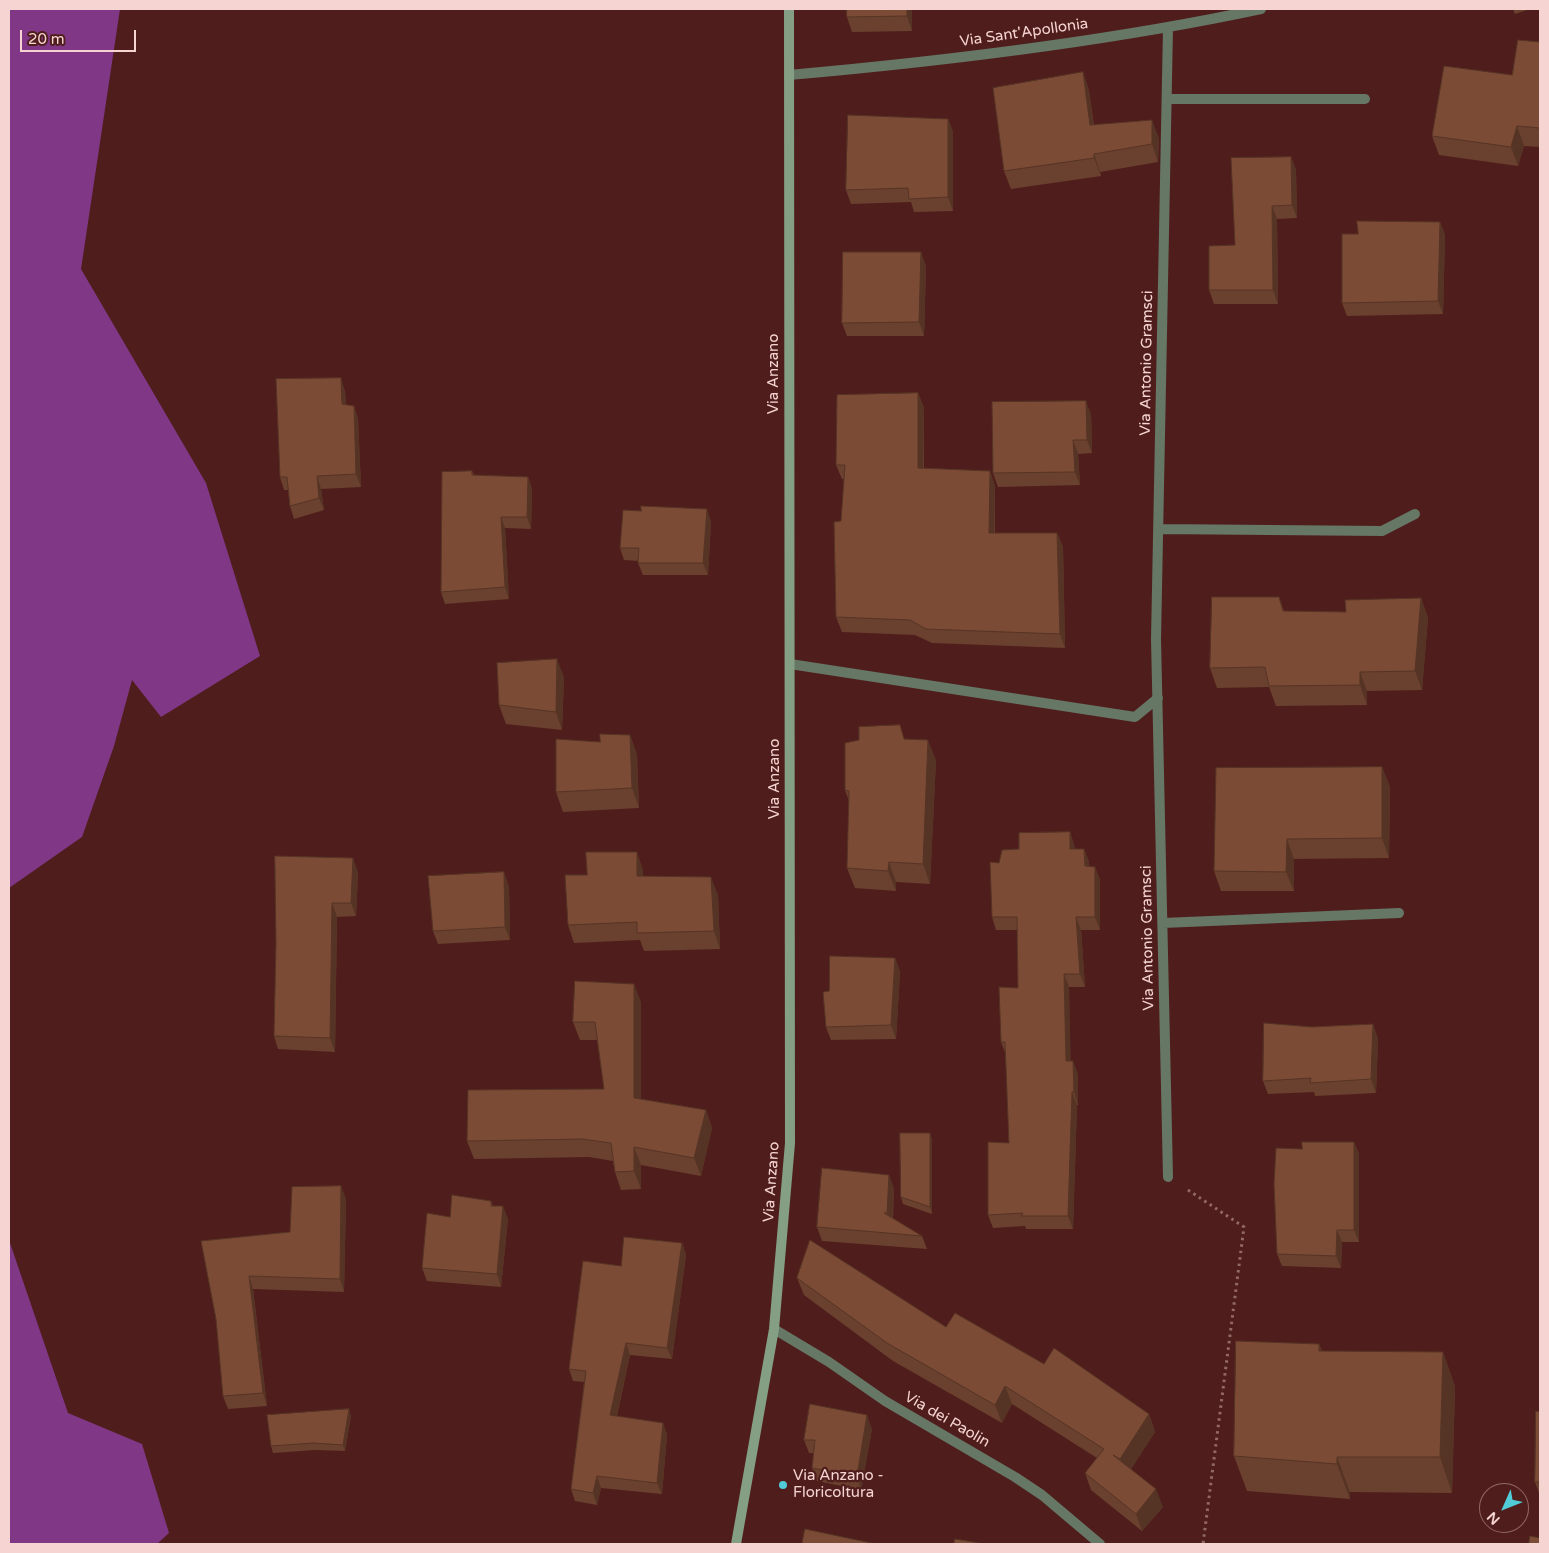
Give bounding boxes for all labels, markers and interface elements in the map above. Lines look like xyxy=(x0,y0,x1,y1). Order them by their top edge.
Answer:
street label: Via Sant'Apollonia xyxy=(959,15,1089,51)
scale bar xyxy=(22,20,139,52)
text: 20 m xyxy=(28,30,65,48)
street label: Via Antonio Gramsci xyxy=(1137,290,1157,436)
street label: Via Anzano xyxy=(765,334,783,414)
street label: Via Anzano xyxy=(766,739,784,819)
street label: Via Antonio Gramsci xyxy=(1138,865,1158,1011)
street label: Via Anzano xyxy=(760,1141,784,1223)
street label: Via dei Paolin xyxy=(901,1388,993,1452)
place label: Via Anzano - Floricoltura xyxy=(793,1467,884,1502)
marker: Via Anzano - Floricoltura xyxy=(777,1479,789,1491)
north arrow xyxy=(1479,1483,1529,1533)
text: N xyxy=(1484,1508,1504,1528)

